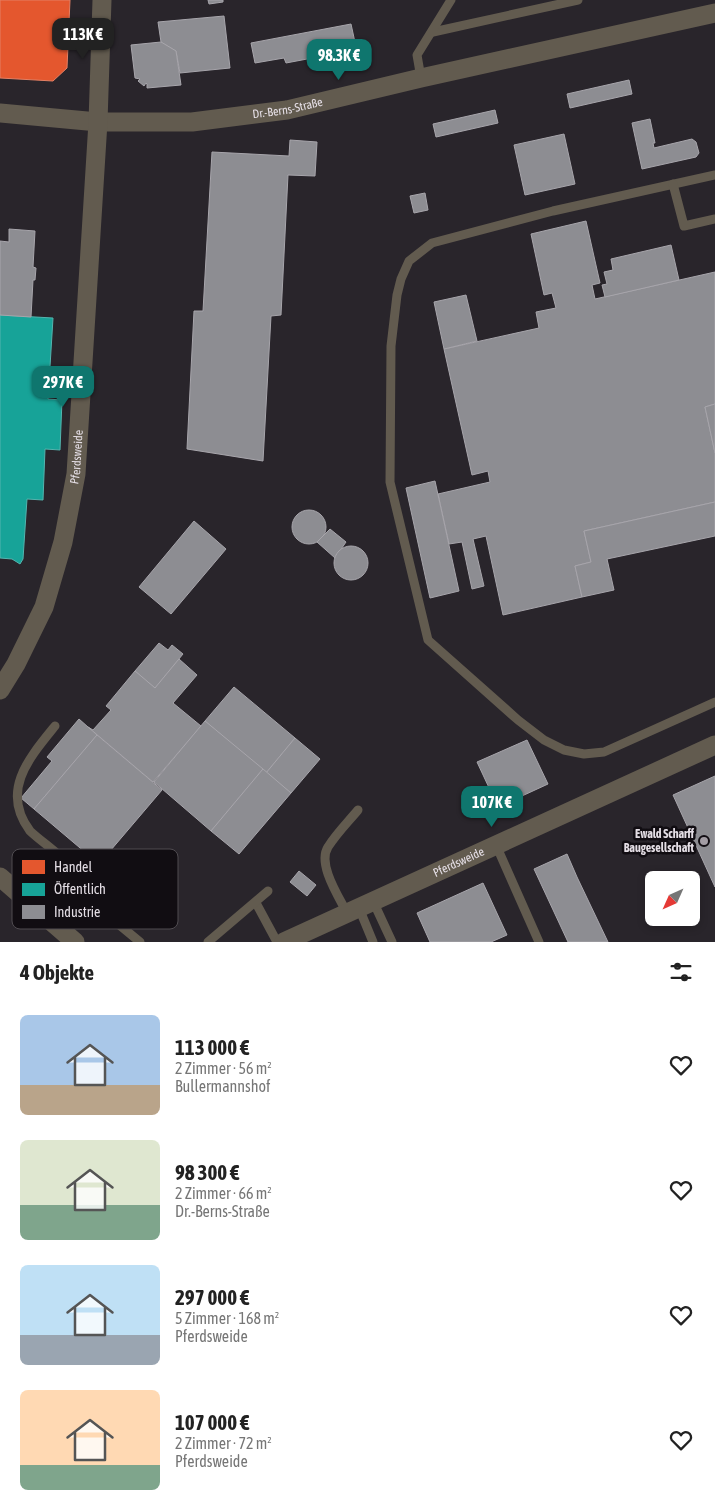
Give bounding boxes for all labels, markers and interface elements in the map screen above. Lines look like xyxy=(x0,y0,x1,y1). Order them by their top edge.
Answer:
pin: 113K € xyxy=(42,18,124,60)
text: 113K € xyxy=(63,25,103,43)
pin: 98.3K € xyxy=(293,38,385,81)
text: 98.3K € xyxy=(318,46,360,64)
street label: Dr.-Berns-Straße xyxy=(252,95,324,121)
pin: 297K € xyxy=(22,366,104,408)
text: 297K € xyxy=(43,373,83,391)
street label: Pferdsweide xyxy=(67,429,86,485)
pin: 107K € xyxy=(451,786,533,828)
text: 107K € xyxy=(472,793,512,811)
place label: Ewald Scharff Baugesellschaft xyxy=(624,827,695,855)
marker: Ewald Scharff Baugesellschaft xyxy=(698,835,710,847)
street label: Pferdsweide xyxy=(431,844,486,880)
legend xyxy=(12,849,178,929)
text: Handel xyxy=(54,859,92,875)
north arrow xyxy=(645,871,700,926)
map controls xyxy=(645,871,700,926)
text: Öffentlich xyxy=(54,881,106,897)
text: Industrie xyxy=(54,904,100,920)
icon: filters xyxy=(667,958,695,986)
text: 4 Objekte xyxy=(20,960,94,984)
icon: home xyxy=(60,1035,120,1095)
text: 113 000 € xyxy=(175,1035,249,1059)
icon: heart xyxy=(667,1051,695,1079)
text: 2 Zimmer · 56 m² xyxy=(175,1059,272,1077)
text: Bullermannshof xyxy=(175,1077,270,1095)
icon: home xyxy=(60,1160,120,1220)
text: 98 300 € xyxy=(175,1160,240,1184)
icon: heart xyxy=(667,1176,695,1204)
text: 2 Zimmer · 66 m² xyxy=(175,1184,272,1202)
text: Dr.-Berns-Straße xyxy=(175,1202,270,1220)
icon: home xyxy=(60,1285,120,1345)
text: 297 000 € xyxy=(175,1285,249,1309)
icon: heart xyxy=(667,1301,695,1329)
text: 5 Zimmer · 168 m² xyxy=(175,1309,279,1327)
text: Pferdsweide xyxy=(175,1327,248,1345)
icon: home xyxy=(60,1410,120,1470)
text: 107 000 € xyxy=(175,1410,249,1434)
icon: heart xyxy=(667,1426,695,1454)
text: 2 Zimmer · 72 m² xyxy=(175,1434,272,1452)
text: Pferdsweide xyxy=(175,1452,248,1470)

